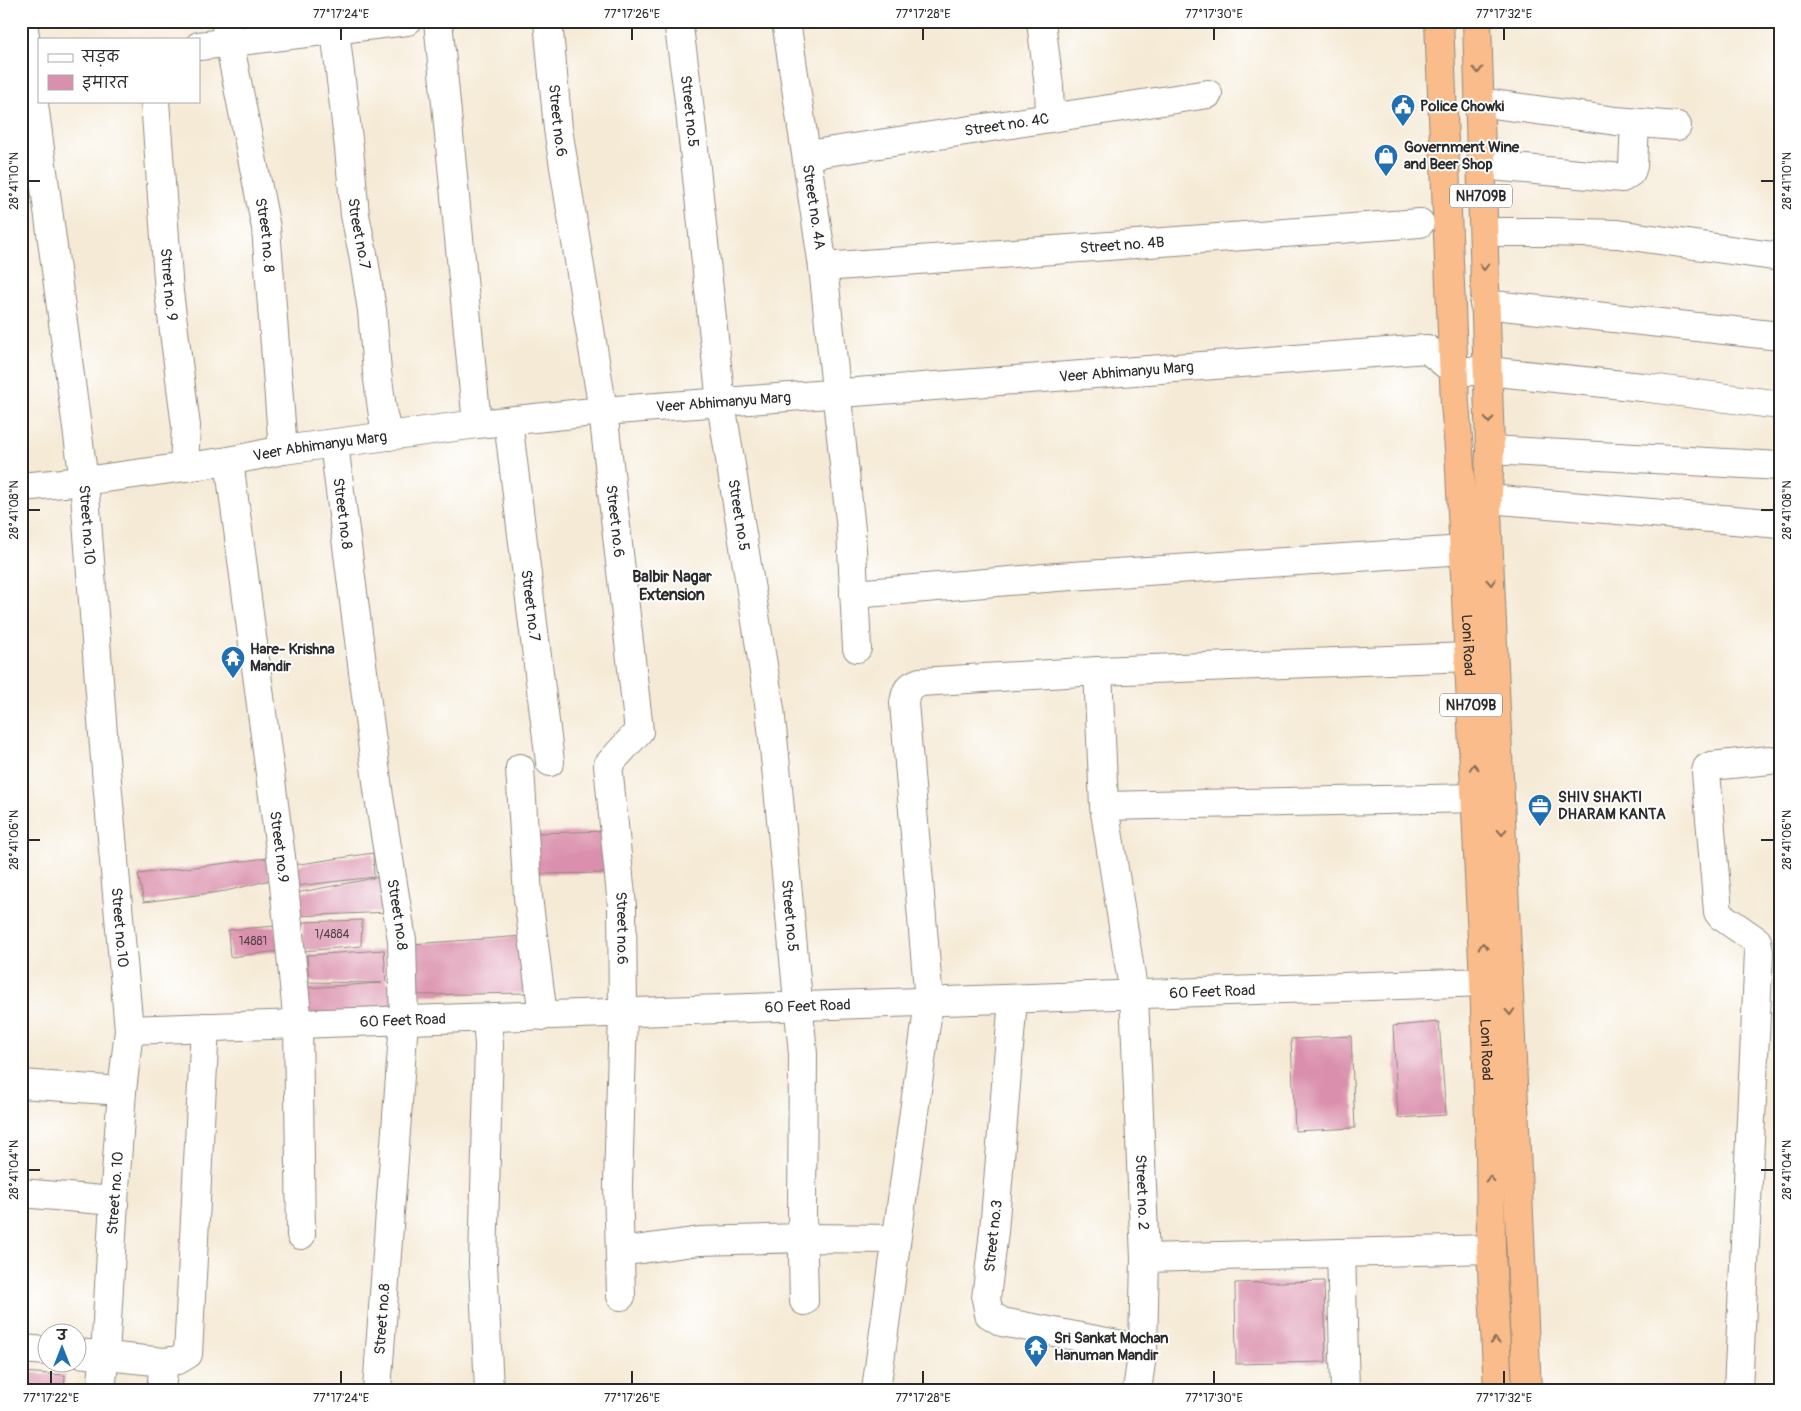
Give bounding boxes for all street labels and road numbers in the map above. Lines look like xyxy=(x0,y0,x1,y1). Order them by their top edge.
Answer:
street label: Street no.5 xyxy=(676,74,703,148)
street label: Street no.6 xyxy=(544,83,571,158)
street label: Street no. 4C xyxy=(963,109,1050,141)
street label: Street no. 4A xyxy=(798,163,829,251)
road number: NH709B xyxy=(1450,185,1512,208)
street label: Street no. 8 xyxy=(250,196,278,274)
street label: Street no.7 xyxy=(344,197,374,271)
street label: Street no. 4B xyxy=(1079,233,1165,258)
street label: Strret no. 9 xyxy=(156,247,182,322)
street label: Veer Abhimanyu Marg xyxy=(1058,358,1194,387)
street label: Veer Abhimanyu Marg xyxy=(655,388,792,417)
street label: Veer Abhimanyu Marg xyxy=(252,427,388,466)
street label: Street no.8 xyxy=(328,477,356,551)
street label: Street no.5 xyxy=(723,478,754,552)
street label: Street no.10 xyxy=(74,484,99,566)
street label: Street no.6 xyxy=(601,484,628,559)
street label: Street no.7 xyxy=(516,569,544,643)
street label: Loni Road xyxy=(1457,614,1479,677)
road number: NH709B xyxy=(1440,694,1502,716)
street label: Street no.9 xyxy=(265,810,293,883)
street label: Street no.8 xyxy=(382,878,411,951)
street label: Street no.5 xyxy=(777,879,802,953)
street label: Street no.10 xyxy=(106,887,132,968)
street label: Street no.6 xyxy=(611,891,632,965)
street label: 60 Feet Road xyxy=(1169,981,1256,1003)
street label: 60 Feet Road xyxy=(764,995,851,1017)
street label: 60 Feet Road xyxy=(360,1010,446,1032)
street label: Loni Road xyxy=(1475,1019,1497,1081)
street label: Street no. 10 xyxy=(103,1151,128,1235)
street label: Street no. 2 xyxy=(1131,1154,1153,1231)
street label: Street no.3 xyxy=(980,1199,1007,1273)
street label: Street no.8 xyxy=(371,1282,395,1355)

